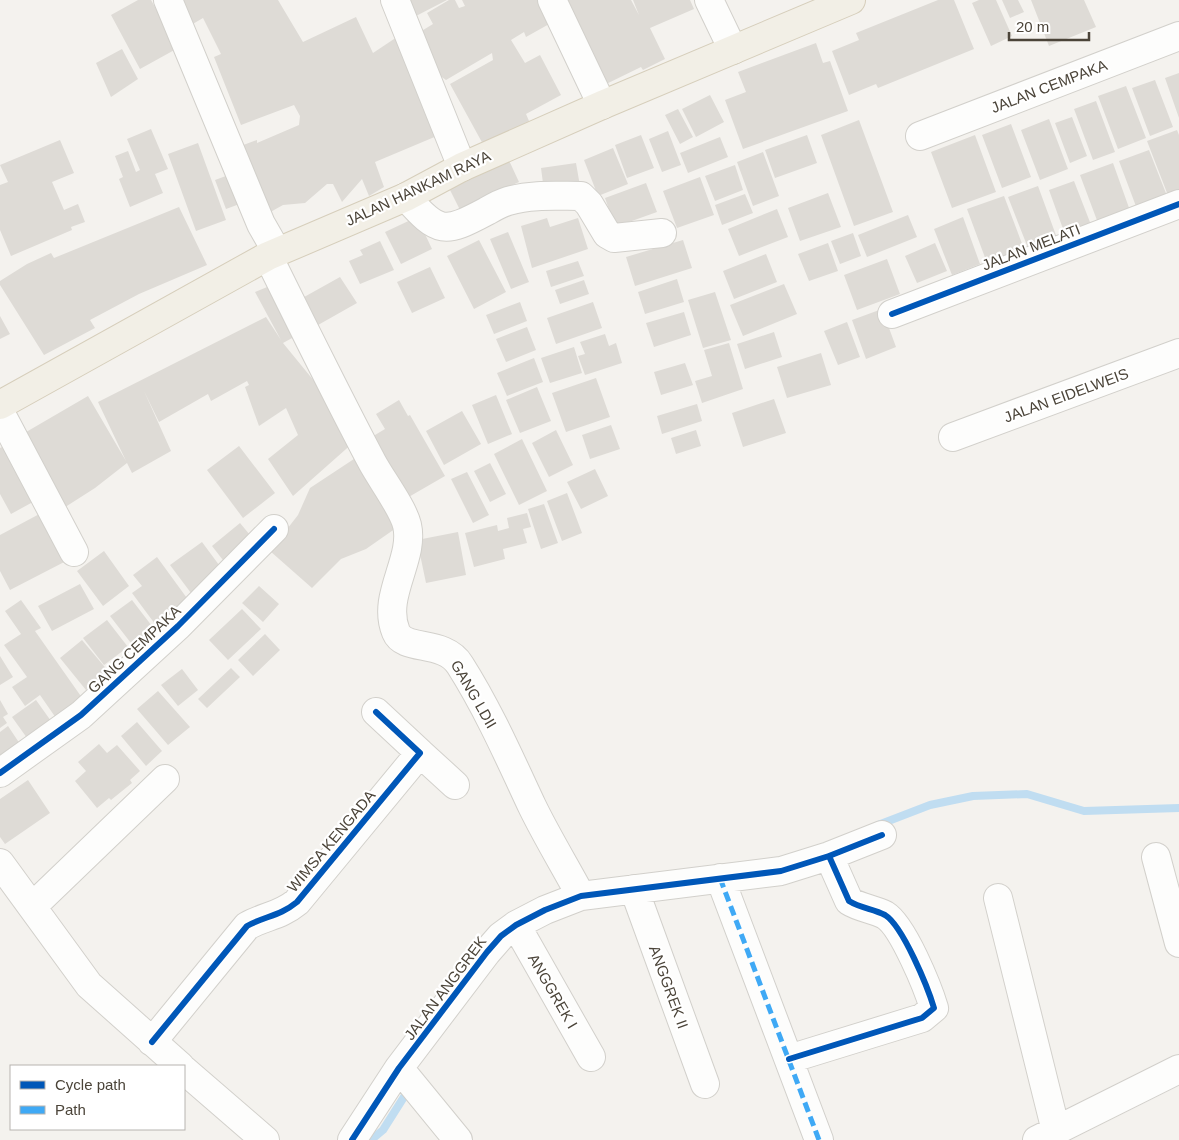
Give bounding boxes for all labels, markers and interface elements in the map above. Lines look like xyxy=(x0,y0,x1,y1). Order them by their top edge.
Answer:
scale bar xyxy=(1009,10,1089,42)
text: 20 m xyxy=(1016,18,1049,35)
street label: JALAN CEMPAKA xyxy=(988,56,1110,116)
street label: JALAN HANKAM RAYA xyxy=(343,147,493,229)
street label: JALAN MELATI xyxy=(979,220,1083,274)
street label: JALAN EIDELWEIS xyxy=(1001,365,1131,425)
street label: GANG CEMPAKA xyxy=(84,602,184,696)
street label: GANG LDII xyxy=(448,657,500,731)
street label: WIMSA KENGADA xyxy=(284,787,378,895)
street label: JALAN ANGGREK xyxy=(401,933,489,1043)
street label: ANGGREK II xyxy=(646,943,692,1031)
street label: ANGGREK I xyxy=(525,951,581,1031)
legend xyxy=(10,1065,185,1130)
text: Cycle path xyxy=(55,1076,126,1093)
text: Path xyxy=(55,1101,86,1118)

